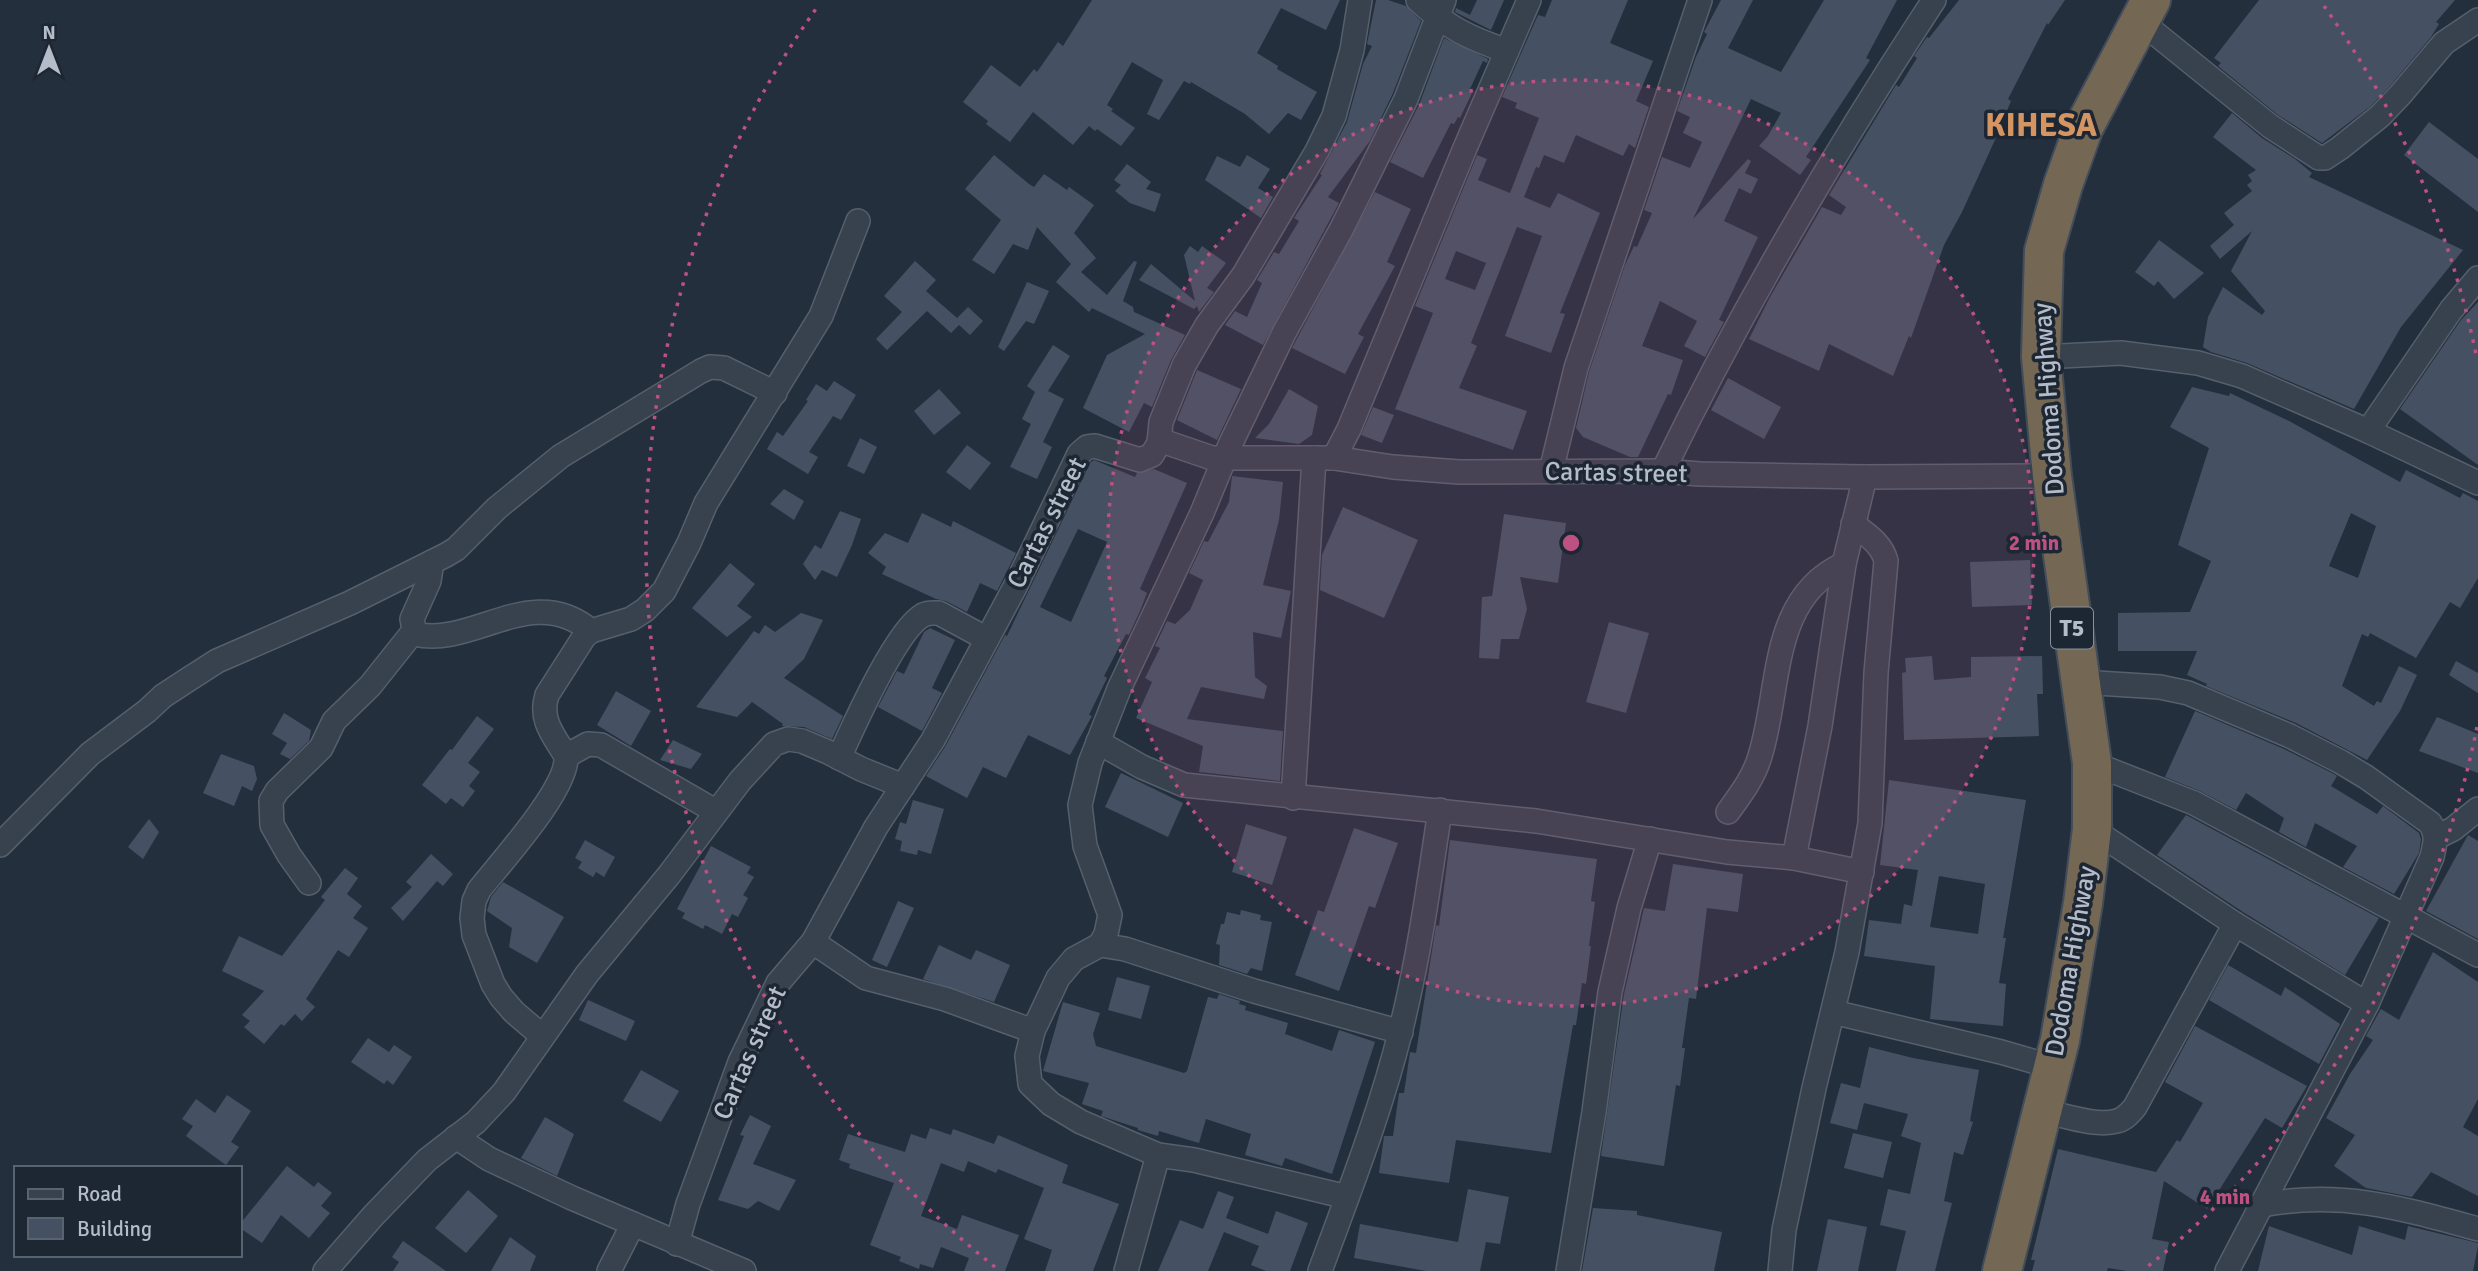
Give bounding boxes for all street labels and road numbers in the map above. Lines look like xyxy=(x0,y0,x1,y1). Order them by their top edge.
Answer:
street label: Dodoma Highway xyxy=(2026,302,2072,496)
street label: Cartas street xyxy=(1000,452,1094,594)
street label: Cartas street xyxy=(1544,456,1688,490)
road number: T5 xyxy=(2051,608,2093,648)
street label: Dodoma Highway xyxy=(2038,863,2104,1059)
street label: Cartas street xyxy=(706,981,794,1125)

